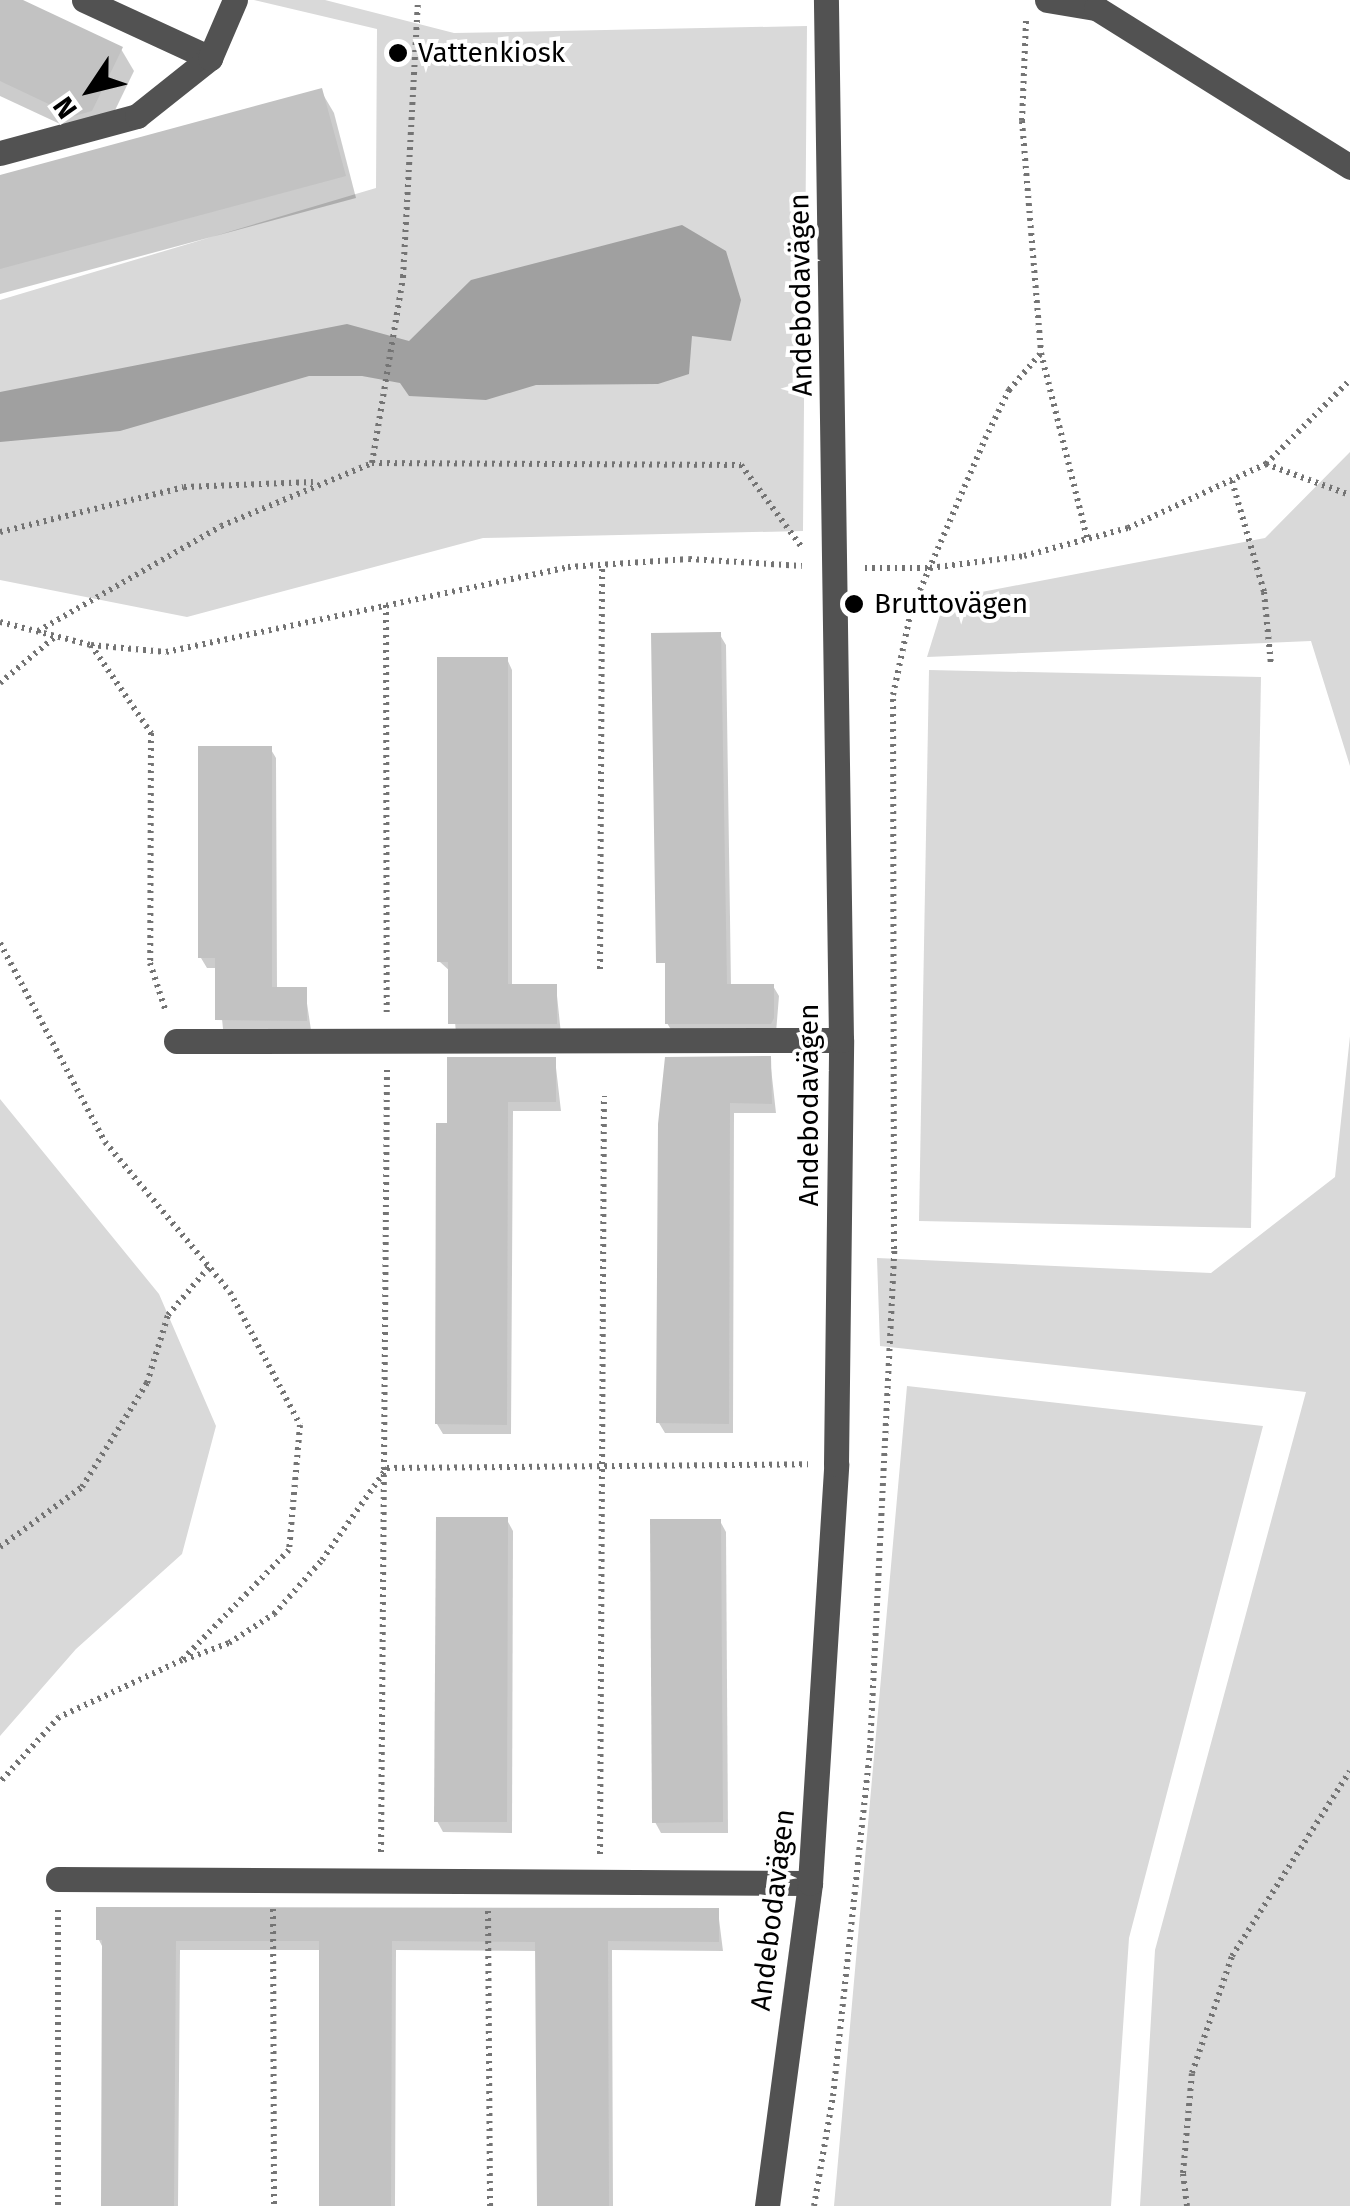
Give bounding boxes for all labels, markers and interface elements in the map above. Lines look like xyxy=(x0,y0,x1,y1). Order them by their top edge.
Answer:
place label: Vattenkiosk xyxy=(418,36,565,70)
north arrow xyxy=(40,40,140,140)
marker: Vattenkiosk xyxy=(387,42,409,64)
text: N xyxy=(46,90,84,125)
street label: Andebodavägen xyxy=(782,193,820,397)
place label: Bruttovägen xyxy=(874,587,1028,621)
marker: Bruttovägen xyxy=(843,593,865,615)
street label: Andebodavägen xyxy=(792,1003,826,1207)
street label: Andebodavägen xyxy=(744,1807,802,2013)

